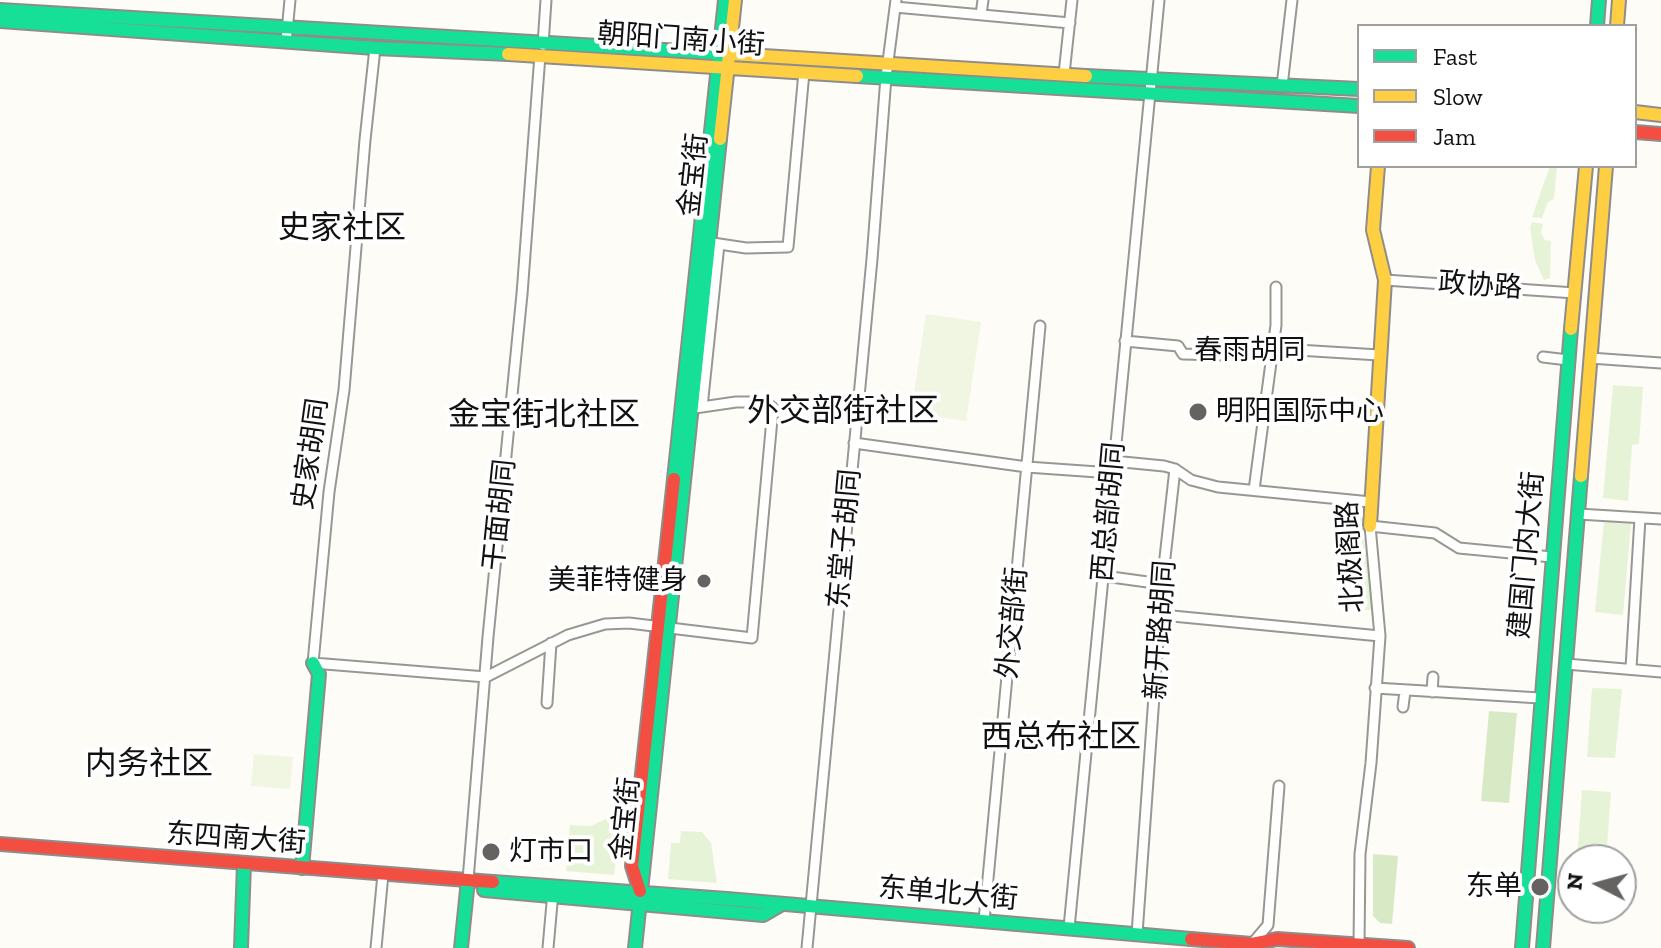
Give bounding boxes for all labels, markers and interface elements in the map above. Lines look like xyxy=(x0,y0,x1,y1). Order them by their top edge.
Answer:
street label: 朝阳门南小街 xyxy=(596,17,766,63)
legend xyxy=(1357,24,1637,168)
text: Fast xyxy=(1433,42,1477,71)
text: Slow xyxy=(1433,82,1483,111)
text: Jam xyxy=(1433,122,1476,151)
street label: 金宝街 xyxy=(673,131,715,219)
district label: 史家社区 xyxy=(278,210,406,248)
street label: 政协路 xyxy=(1437,266,1523,306)
street label: 春雨胡同 xyxy=(1194,334,1306,368)
district label: 外交部街社区 xyxy=(747,393,939,431)
place label: 明阳国际中心 xyxy=(1216,395,1384,429)
street label: 史家胡同 xyxy=(287,396,335,512)
district label: 金宝街北社区 xyxy=(448,397,640,435)
marker: 明阳国际中心 xyxy=(1187,401,1209,423)
street label: 西总部胡同 xyxy=(1086,441,1132,583)
street label: 干面胡同 xyxy=(477,458,523,572)
street label: 东堂子胡同 xyxy=(822,468,868,610)
street label: 建国门内大街 xyxy=(1503,470,1551,640)
street label: 北极阁路 xyxy=(1331,500,1371,614)
street label: 新开路胡同 xyxy=(1139,559,1183,701)
place label: 美菲特健身 xyxy=(548,564,688,598)
street label: 外交部街 xyxy=(991,566,1035,680)
marker: 美菲特健身 xyxy=(695,572,713,590)
district label: 西总布社区 xyxy=(981,719,1141,757)
district label: 内务社区 xyxy=(85,746,213,784)
street label: 金宝街 xyxy=(605,775,647,863)
street label: 东四南大街 xyxy=(165,817,307,861)
place label: 灯市口 xyxy=(509,835,593,869)
marker: 灯市口 xyxy=(480,841,502,863)
north arrow xyxy=(1557,844,1637,924)
place label: 东单 xyxy=(1466,870,1522,904)
street label: 东单北大街 xyxy=(877,871,1019,917)
text: N xyxy=(1560,872,1589,891)
marker: 东单 xyxy=(1529,876,1551,898)

